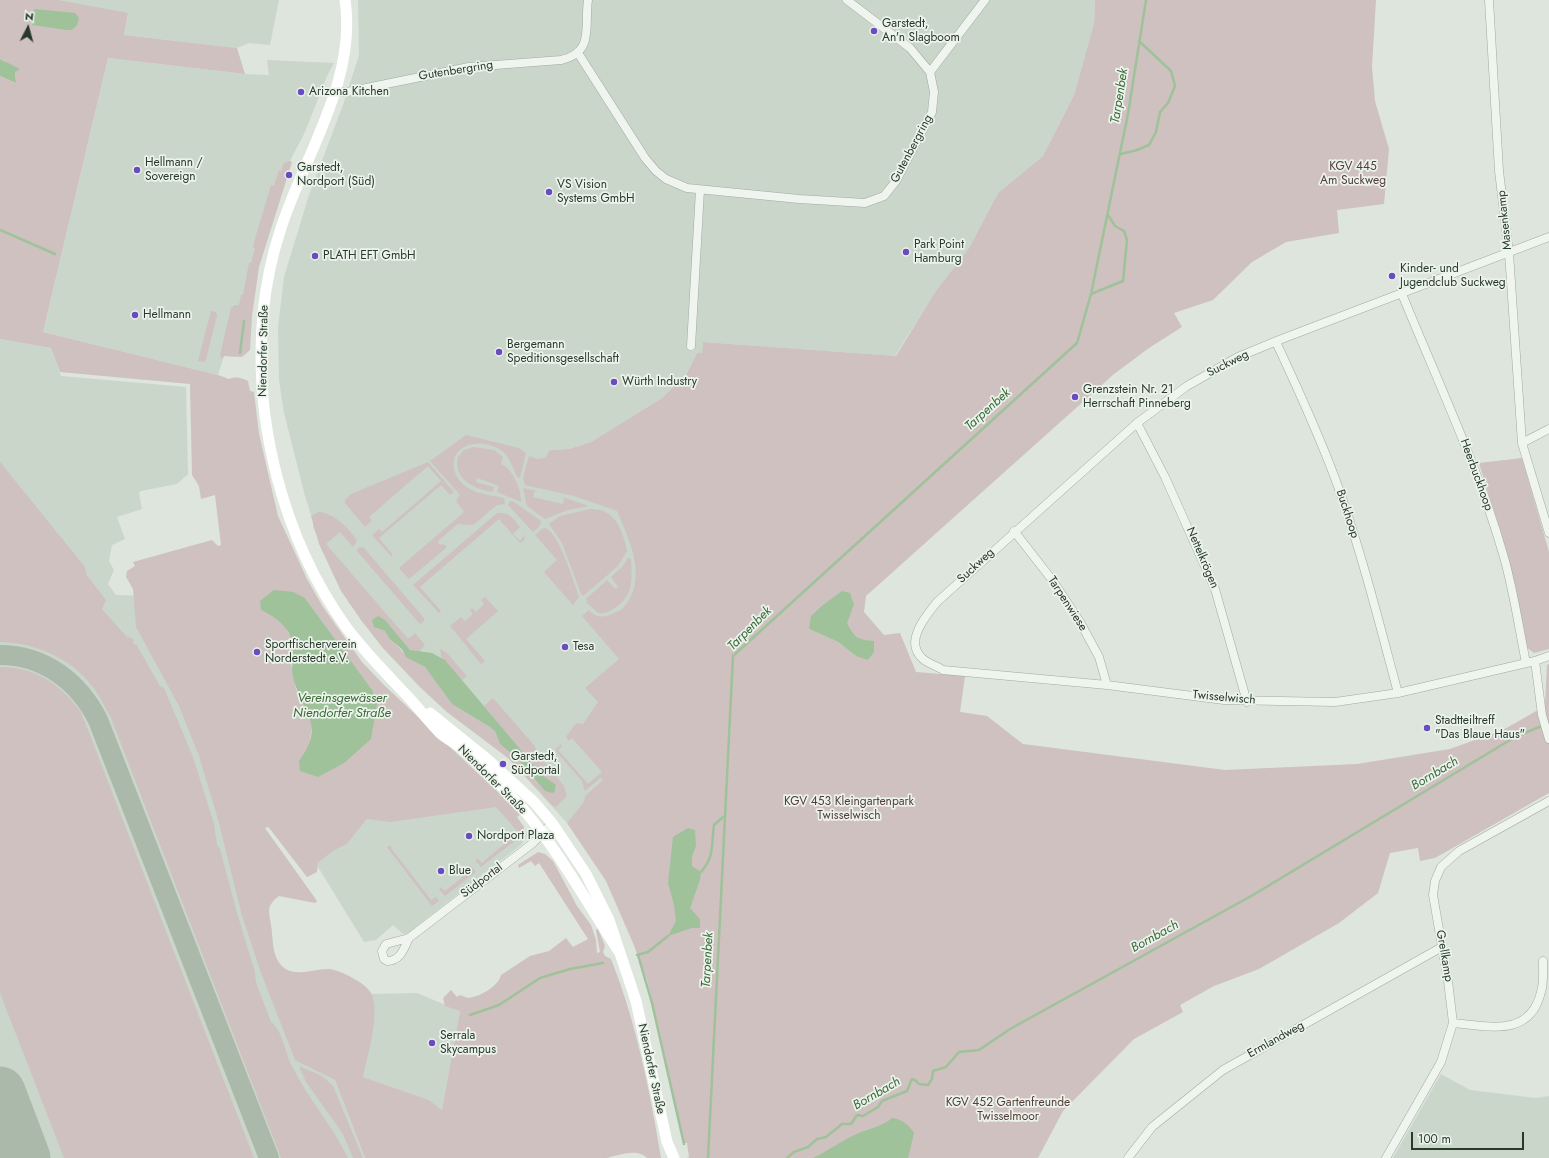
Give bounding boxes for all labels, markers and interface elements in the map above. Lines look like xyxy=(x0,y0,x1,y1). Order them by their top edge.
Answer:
north arrow xyxy=(8,8,48,48)
text: N xyxy=(24,8,34,24)
place label: Garstedt, An'n Slagboom xyxy=(882,17,960,45)
marker: Garstedt, An'n Slagboom xyxy=(869,26,879,36)
street label: Gutenbergring xyxy=(418,58,494,84)
water label: Tarpenbek xyxy=(1108,67,1132,125)
place label: Arizona Kitchen xyxy=(309,85,389,99)
marker: Arizona Kitchen xyxy=(296,87,306,97)
street label: Gutenbergring xyxy=(888,112,936,186)
place label: Hellmann / Sovereign xyxy=(145,156,203,184)
park label: KGV 445 Am Suckweg xyxy=(1320,160,1386,188)
place label: Garstedt, Nordport (Süd) xyxy=(297,161,375,189)
marker: Hellmann / Sovereign xyxy=(132,165,142,175)
marker: Garstedt, Nordport (Süd) xyxy=(284,170,294,180)
place label: VS Vision Systems GmbH xyxy=(557,178,635,206)
marker: VS Vision Systems GmbH xyxy=(544,187,554,197)
street label: Masenkamp xyxy=(1495,189,1515,251)
place label: Park Point Hamburg xyxy=(914,238,964,266)
marker: Park Point Hamburg xyxy=(901,247,911,257)
place label: PLATH EFT GmbH xyxy=(323,249,416,263)
marker: PLATH EFT GmbH xyxy=(310,251,320,261)
place label: Kinder- und Jugendclub Suckweg xyxy=(1400,262,1506,290)
marker: Kinder- und Jugendclub Suckweg xyxy=(1387,271,1397,281)
street label: Niendorfer Straße xyxy=(256,305,272,397)
place label: Hellmann xyxy=(143,308,191,322)
marker: Hellmann xyxy=(130,310,140,320)
place label: Bergemann Speditionsgesellschaft xyxy=(507,338,619,366)
marker: Bergemann Speditionsgesellschaft xyxy=(494,347,504,357)
street label: Suckweg xyxy=(1205,347,1251,381)
place label: Würth Industry xyxy=(622,375,697,389)
marker: Würth Industry xyxy=(609,377,619,387)
place label: Grenzstein Nr. 21 Herrschaft Pinneberg xyxy=(1083,383,1191,411)
water label: Tarpenbek xyxy=(962,386,1014,434)
marker: Grenzstein Nr. 21 Herrschaft Pinneberg xyxy=(1070,392,1080,402)
street label: Heerbuckhoop xyxy=(1456,437,1496,513)
street label: Buckhoop xyxy=(1332,488,1362,540)
street label: Nettelkrögen xyxy=(1183,525,1221,591)
street label: Suckweg xyxy=(955,545,997,587)
street label: Tarpenwiese xyxy=(1044,574,1090,634)
water label: Tarpenbek xyxy=(725,604,775,654)
place label: Sportfischerverein Norderstedt e.V. xyxy=(265,638,357,666)
place label: Tesa xyxy=(573,640,594,654)
marker: Tesa xyxy=(560,642,570,652)
marker: Sportfischerverein Norderstedt e.V. xyxy=(252,647,262,657)
street label: Twisselwisch xyxy=(1192,688,1256,708)
water label: Vereinsgewässer Niendorfer Straße xyxy=(293,691,391,722)
place label: Stadtteiltreff "Das Blaue Haus" xyxy=(1435,714,1525,742)
marker: Stadtteiltreff "Das Blaue Haus" xyxy=(1422,723,1432,733)
street label: Niendorfer Straße xyxy=(454,742,530,818)
place label: Garstedt, Südportal xyxy=(511,750,560,778)
water label: Bornbach xyxy=(1409,754,1461,794)
marker: Garstedt, Südportal xyxy=(498,759,508,769)
park label: KGV 453 Kleingartenpark Twisselwisch xyxy=(784,795,914,823)
place label: Nordport Plaza xyxy=(477,829,554,843)
marker: Nordport Plaza xyxy=(464,831,474,841)
street label: Südportal xyxy=(458,861,506,901)
place label: Blue xyxy=(449,864,471,878)
marker: Blue xyxy=(436,866,446,876)
water label: Bornbach xyxy=(1129,918,1181,956)
street label: Grellkamp xyxy=(1432,929,1456,983)
water label: Tarpenbek xyxy=(699,932,717,988)
street label: Ermlandweg xyxy=(1245,1018,1307,1062)
street label: Niendorfer Straße xyxy=(634,1022,668,1116)
place label: Serrala Skycampus xyxy=(440,1029,496,1057)
marker: Serrala Skycampus xyxy=(427,1038,437,1048)
water label: Bornbach xyxy=(851,1074,903,1114)
park label: KGV 452 Gartenfreunde Twisselmoor xyxy=(946,1096,1070,1124)
scale bar xyxy=(1413,1124,1526,1150)
text: 100 m xyxy=(1418,1130,1451,1148)

